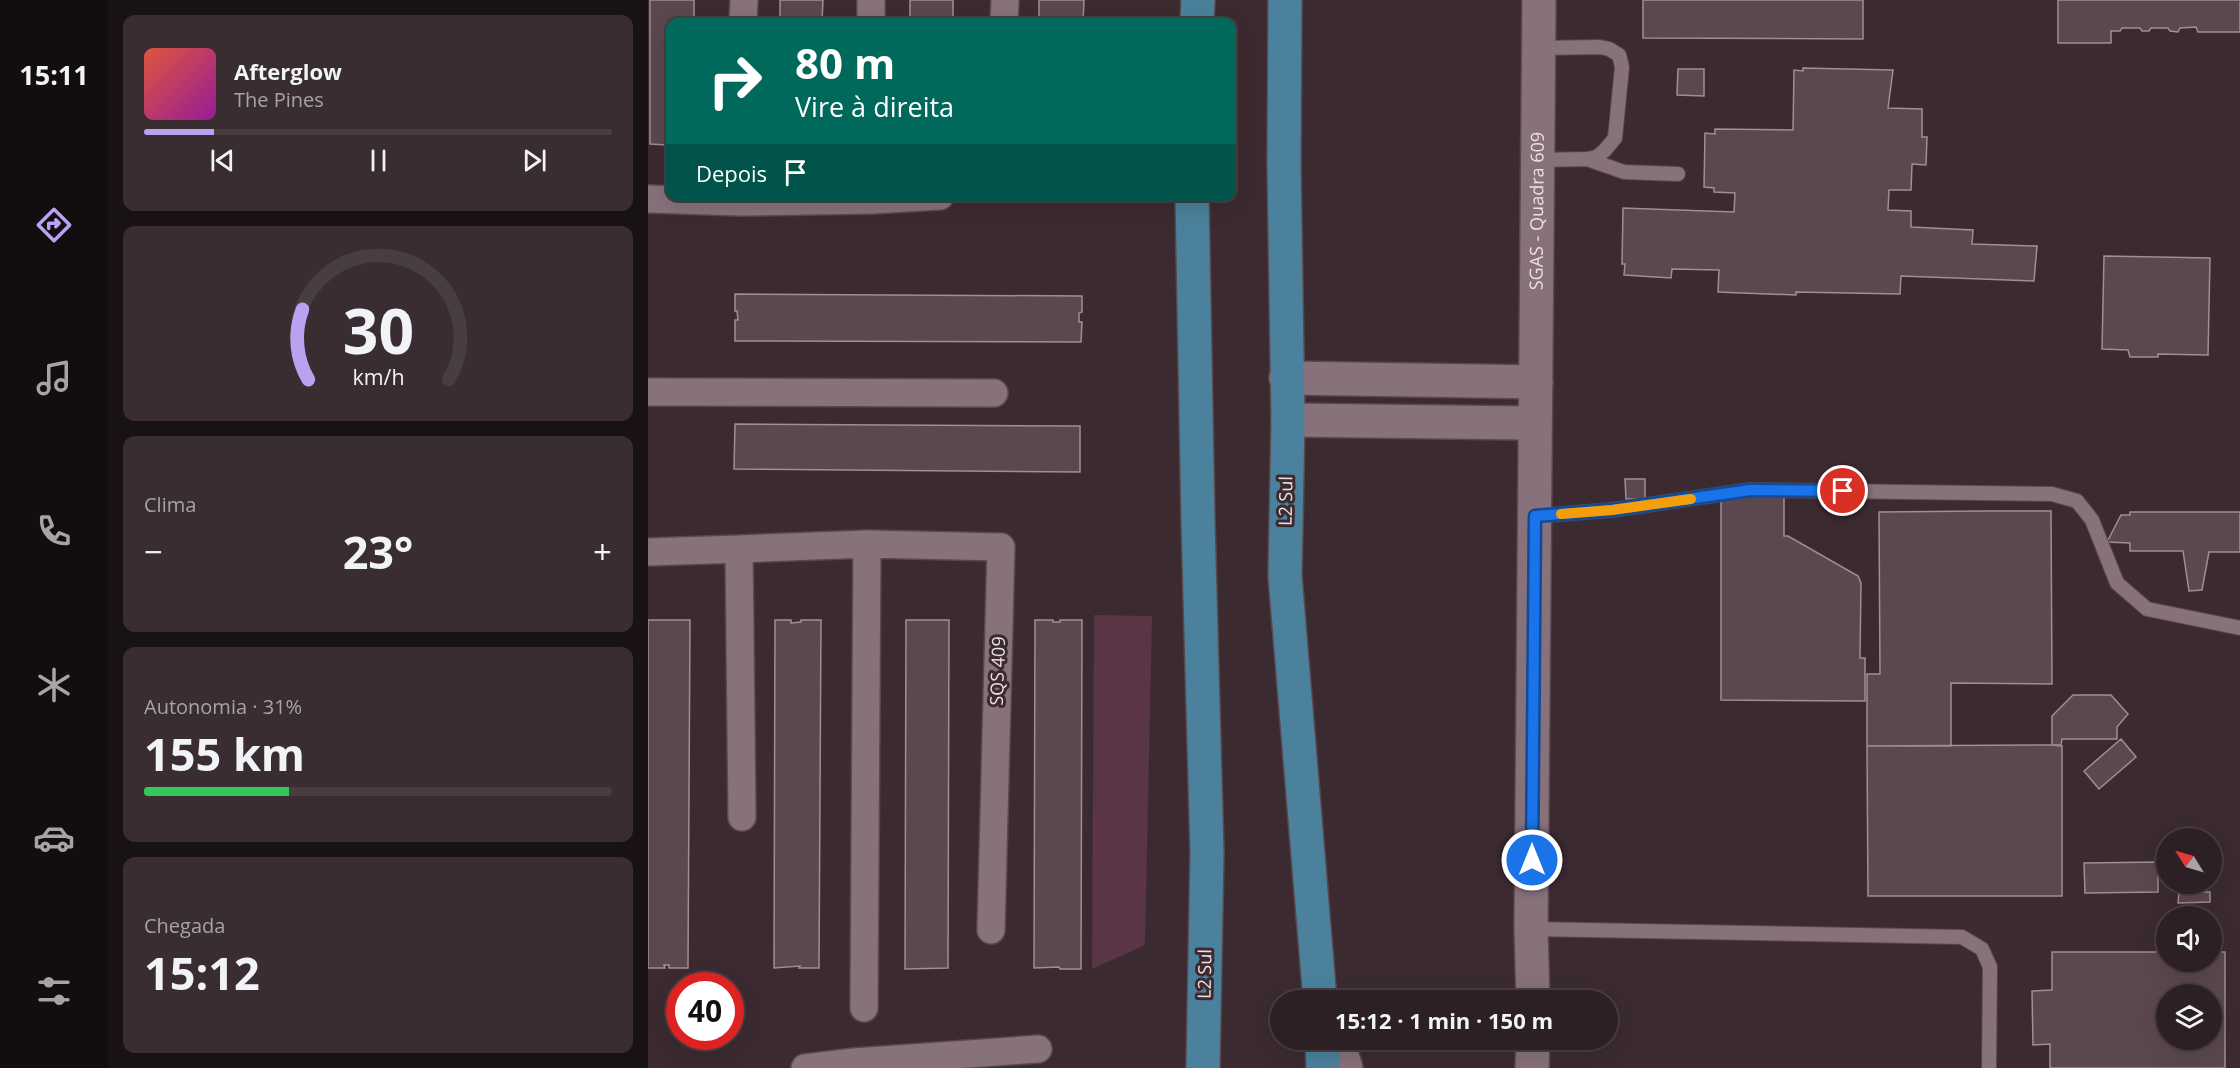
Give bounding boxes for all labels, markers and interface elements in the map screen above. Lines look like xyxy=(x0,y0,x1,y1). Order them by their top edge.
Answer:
text: 80 m xyxy=(795,34,895,91)
icon: right xyxy=(696,42,774,120)
text: 15:11 xyxy=(19,56,89,93)
text: Afterglow xyxy=(234,56,342,86)
text: The Pines xyxy=(234,86,324,113)
text: Vire à direita xyxy=(795,88,954,125)
street label: SGAS - Quadra 609 xyxy=(1524,132,1549,290)
icon: previous xyxy=(206,144,239,177)
icon: pause xyxy=(362,144,395,177)
icon: next xyxy=(518,144,551,177)
icon: arrive xyxy=(779,156,812,189)
text: Depois xyxy=(696,158,767,188)
icon: directions xyxy=(33,204,75,246)
text: 30 xyxy=(342,288,414,373)
icon: music xyxy=(33,357,75,399)
text: km/h xyxy=(352,363,404,392)
pin xyxy=(1817,465,1868,516)
icon: arrive xyxy=(1826,474,1859,507)
street label: L2 Sul xyxy=(1273,476,1297,526)
text: Clima xyxy=(144,491,196,518)
icon: phone xyxy=(33,510,75,552)
text: 23° xyxy=(343,521,413,582)
text: − xyxy=(144,529,163,574)
text: + xyxy=(593,529,612,574)
street label: SQS 409 xyxy=(984,636,1010,706)
icon: climate xyxy=(33,664,75,706)
text: Autonomia · 31% xyxy=(144,693,302,720)
text: 155 km xyxy=(144,723,305,784)
icon: car xyxy=(33,817,75,859)
position arrow xyxy=(1500,828,1564,892)
north arrow xyxy=(2156,828,2222,894)
map controls xyxy=(2156,828,2222,1050)
button: sound xyxy=(2156,906,2222,972)
text: Chegada xyxy=(144,912,225,939)
text: 15:12 xyxy=(144,942,260,1003)
street label: L2 Sul xyxy=(1192,949,1216,999)
icon: filters xyxy=(33,970,75,1012)
speed limit sign: 40 xyxy=(666,972,744,1050)
button: layers xyxy=(2156,984,2222,1050)
text: 15:12 · 1 min · 150 m xyxy=(1335,1005,1553,1035)

